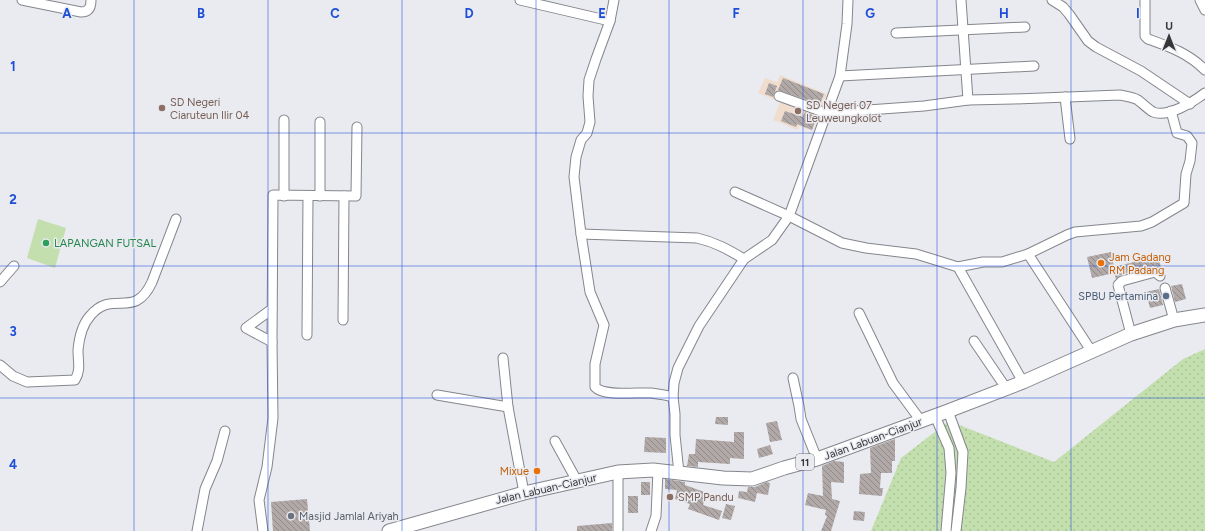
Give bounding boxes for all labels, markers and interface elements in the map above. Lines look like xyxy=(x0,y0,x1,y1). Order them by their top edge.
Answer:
text: A xyxy=(62,6,72,21)
text: B xyxy=(197,6,205,21)
text: C xyxy=(330,6,340,21)
text: D xyxy=(464,6,474,21)
text: E xyxy=(598,6,606,21)
text: F xyxy=(732,6,740,21)
text: G xyxy=(865,6,875,21)
text: H xyxy=(999,6,1009,21)
text: I xyxy=(1136,6,1140,21)
north arrow xyxy=(1149,16,1189,56)
text: U xyxy=(1165,20,1173,33)
text: 1 xyxy=(10,59,16,74)
place label: SD Negeri Ciaruteun Ilir 04 xyxy=(170,96,250,122)
place label: SD Negeri 07 Leuweungkolot xyxy=(806,99,882,125)
marker: SD Negeri Ciaruteun Ilir 04 xyxy=(157,103,167,113)
marker: SD Negeri 07 Leuweungkolot xyxy=(793,106,803,116)
text: 2 xyxy=(9,192,17,207)
place label: LAPANGAN FUTSAL xyxy=(54,237,156,250)
marker: LAPANGAN FUTSAL xyxy=(41,238,51,248)
place label: Jam Gadang RM Padang xyxy=(1109,251,1171,277)
marker: Jam Gadang RM Padang xyxy=(1096,258,1106,268)
place label: SPBU Pertamina xyxy=(1078,290,1158,303)
marker: SPBU Pertamina xyxy=(1161,291,1171,301)
text: 3 xyxy=(9,324,17,339)
street label: Jalan Labuan-Cianjur xyxy=(822,415,924,463)
road number: 11 xyxy=(796,454,814,470)
text: 4 xyxy=(9,457,17,472)
place label: Mixue xyxy=(500,465,529,478)
marker: Mixue xyxy=(532,466,542,476)
street label: Jalan Labuan-Cianjur xyxy=(494,471,598,507)
place label: SMP Pandu xyxy=(678,491,734,504)
marker: SMP Pandu xyxy=(665,492,675,502)
place label: Masjid Jamlal Ariyah xyxy=(299,510,399,523)
marker: Masjid Jamlal Ariyah xyxy=(286,511,296,521)

